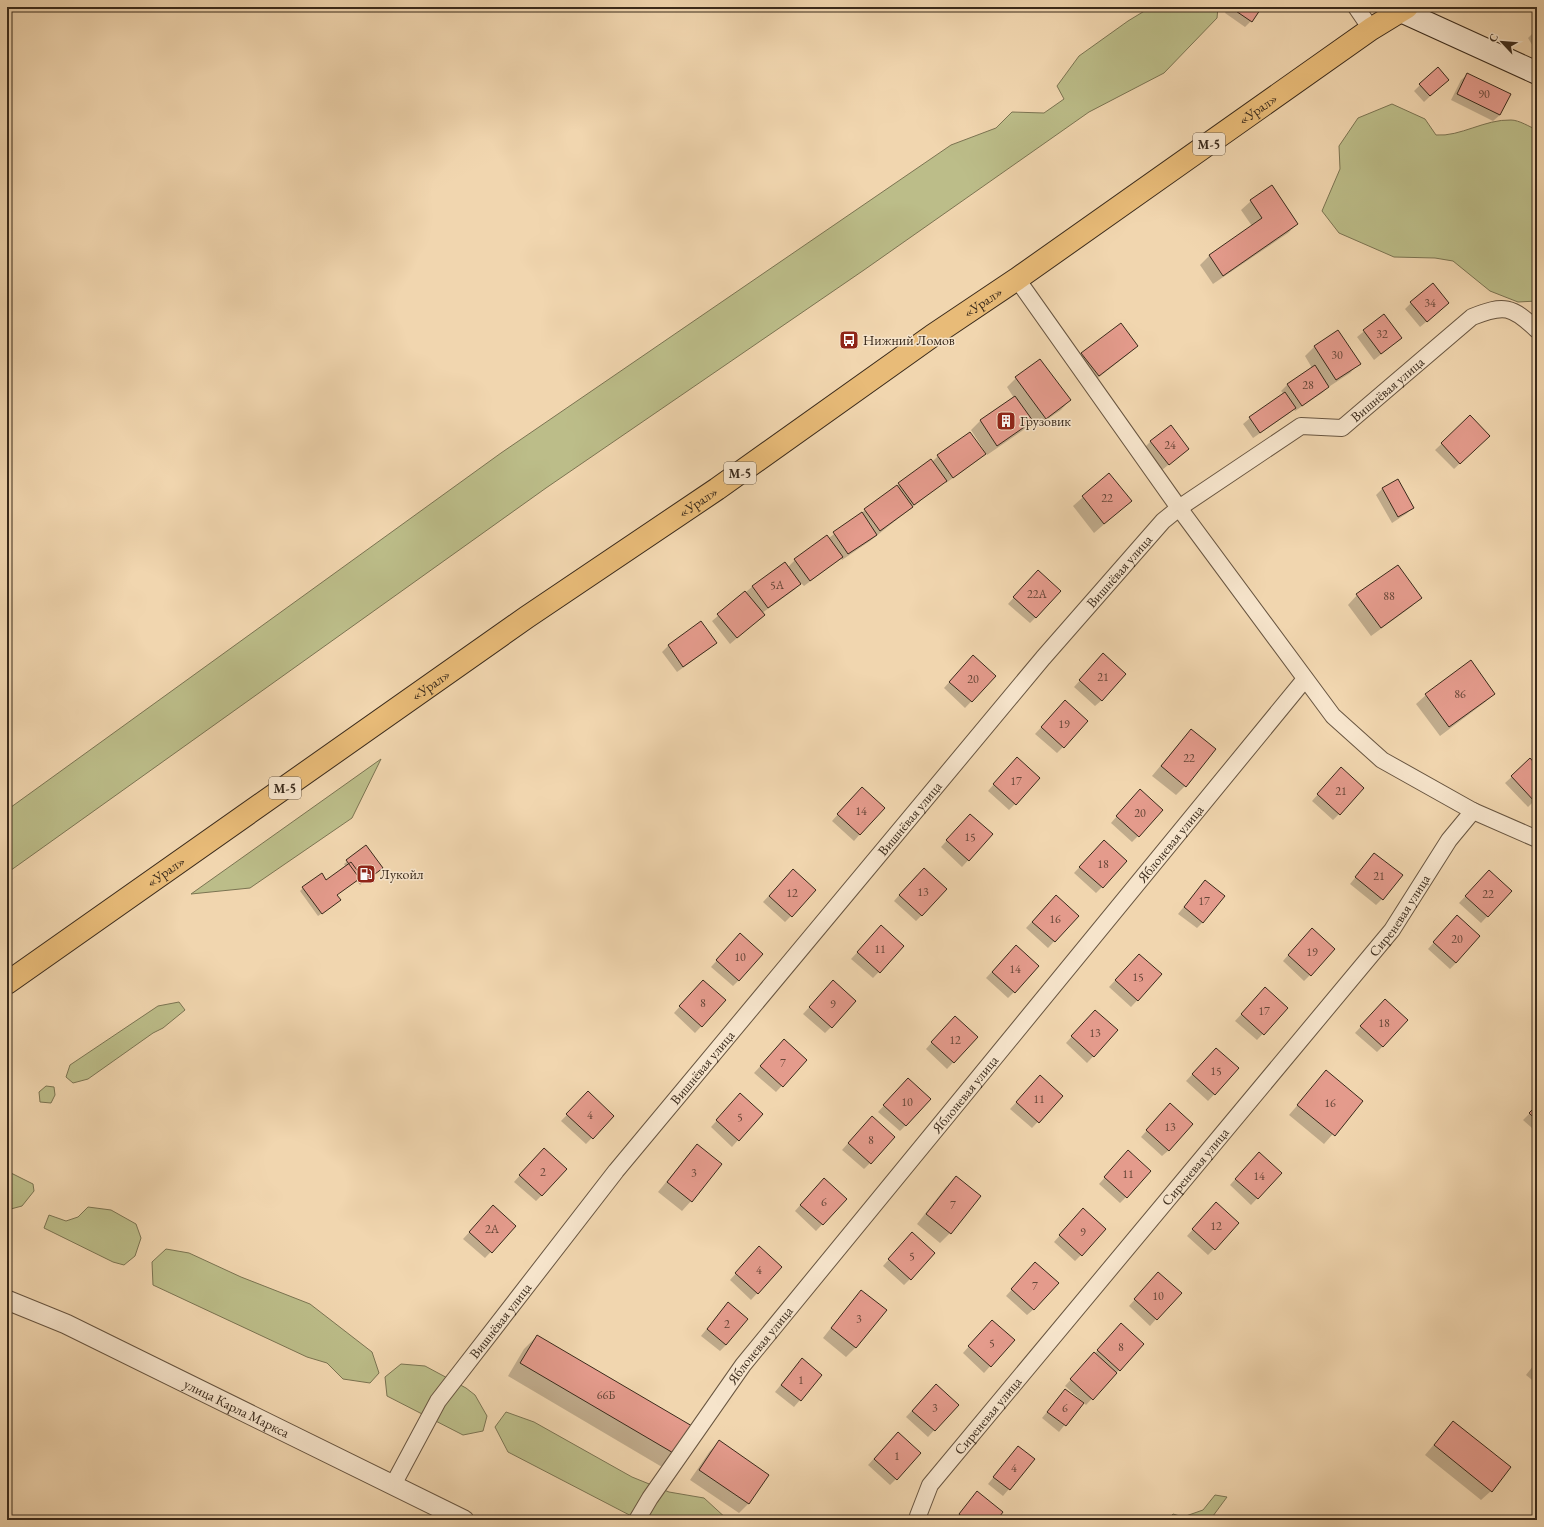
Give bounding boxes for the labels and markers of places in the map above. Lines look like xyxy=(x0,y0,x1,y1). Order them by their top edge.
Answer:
bus stop icon: Нижний Ломов xyxy=(838,329,860,351)
place label: Нижний Ломов xyxy=(863,331,955,349)
building icon: Грузовик xyxy=(995,410,1017,432)
place label: Грузовик xyxy=(1020,412,1071,430)
fuel station icon: Лукойл xyxy=(355,863,377,885)
place label: Лукойл xyxy=(380,865,424,883)

